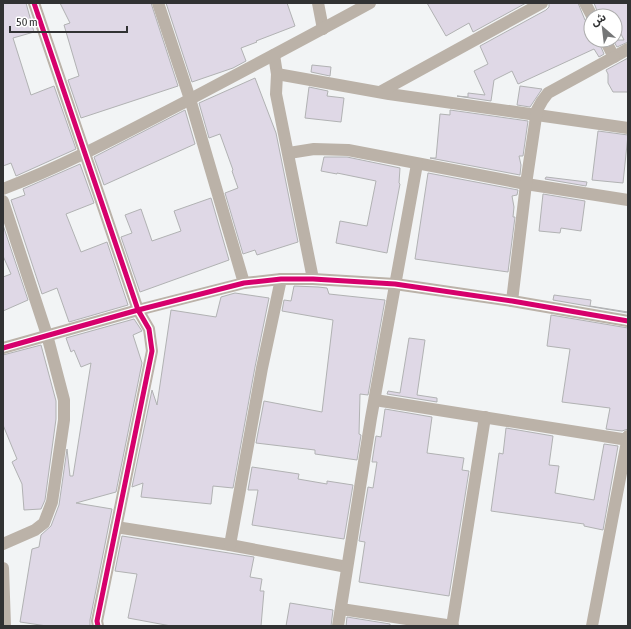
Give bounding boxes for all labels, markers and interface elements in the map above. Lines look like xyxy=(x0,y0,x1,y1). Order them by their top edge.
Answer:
scale bar xyxy=(10,8,127,34)
north arrow xyxy=(583,8,623,48)
text: ش xyxy=(589,10,608,29)
text: 50 m xyxy=(16,15,38,29)

